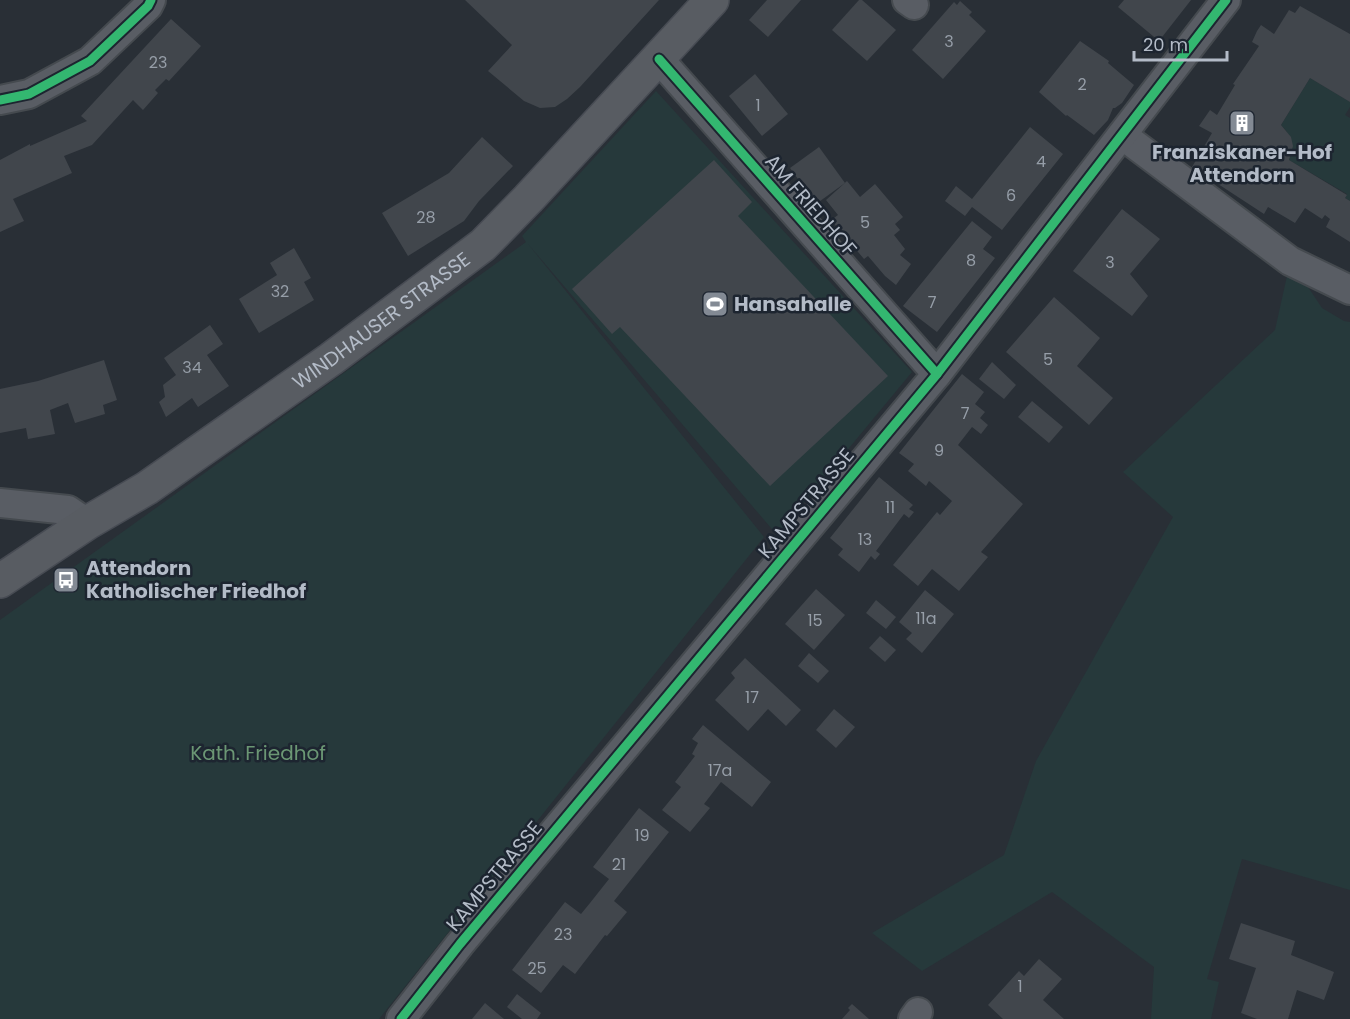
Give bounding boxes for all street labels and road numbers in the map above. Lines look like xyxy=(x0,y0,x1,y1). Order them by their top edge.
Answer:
street label: AM FRIEDHOF xyxy=(759,148,863,262)
street label: WINDHAUSER STRASSE xyxy=(287,245,476,396)
street label: KAMPSTRASSE xyxy=(752,442,860,564)
street label: KAMPSTRASSE xyxy=(440,815,548,937)

